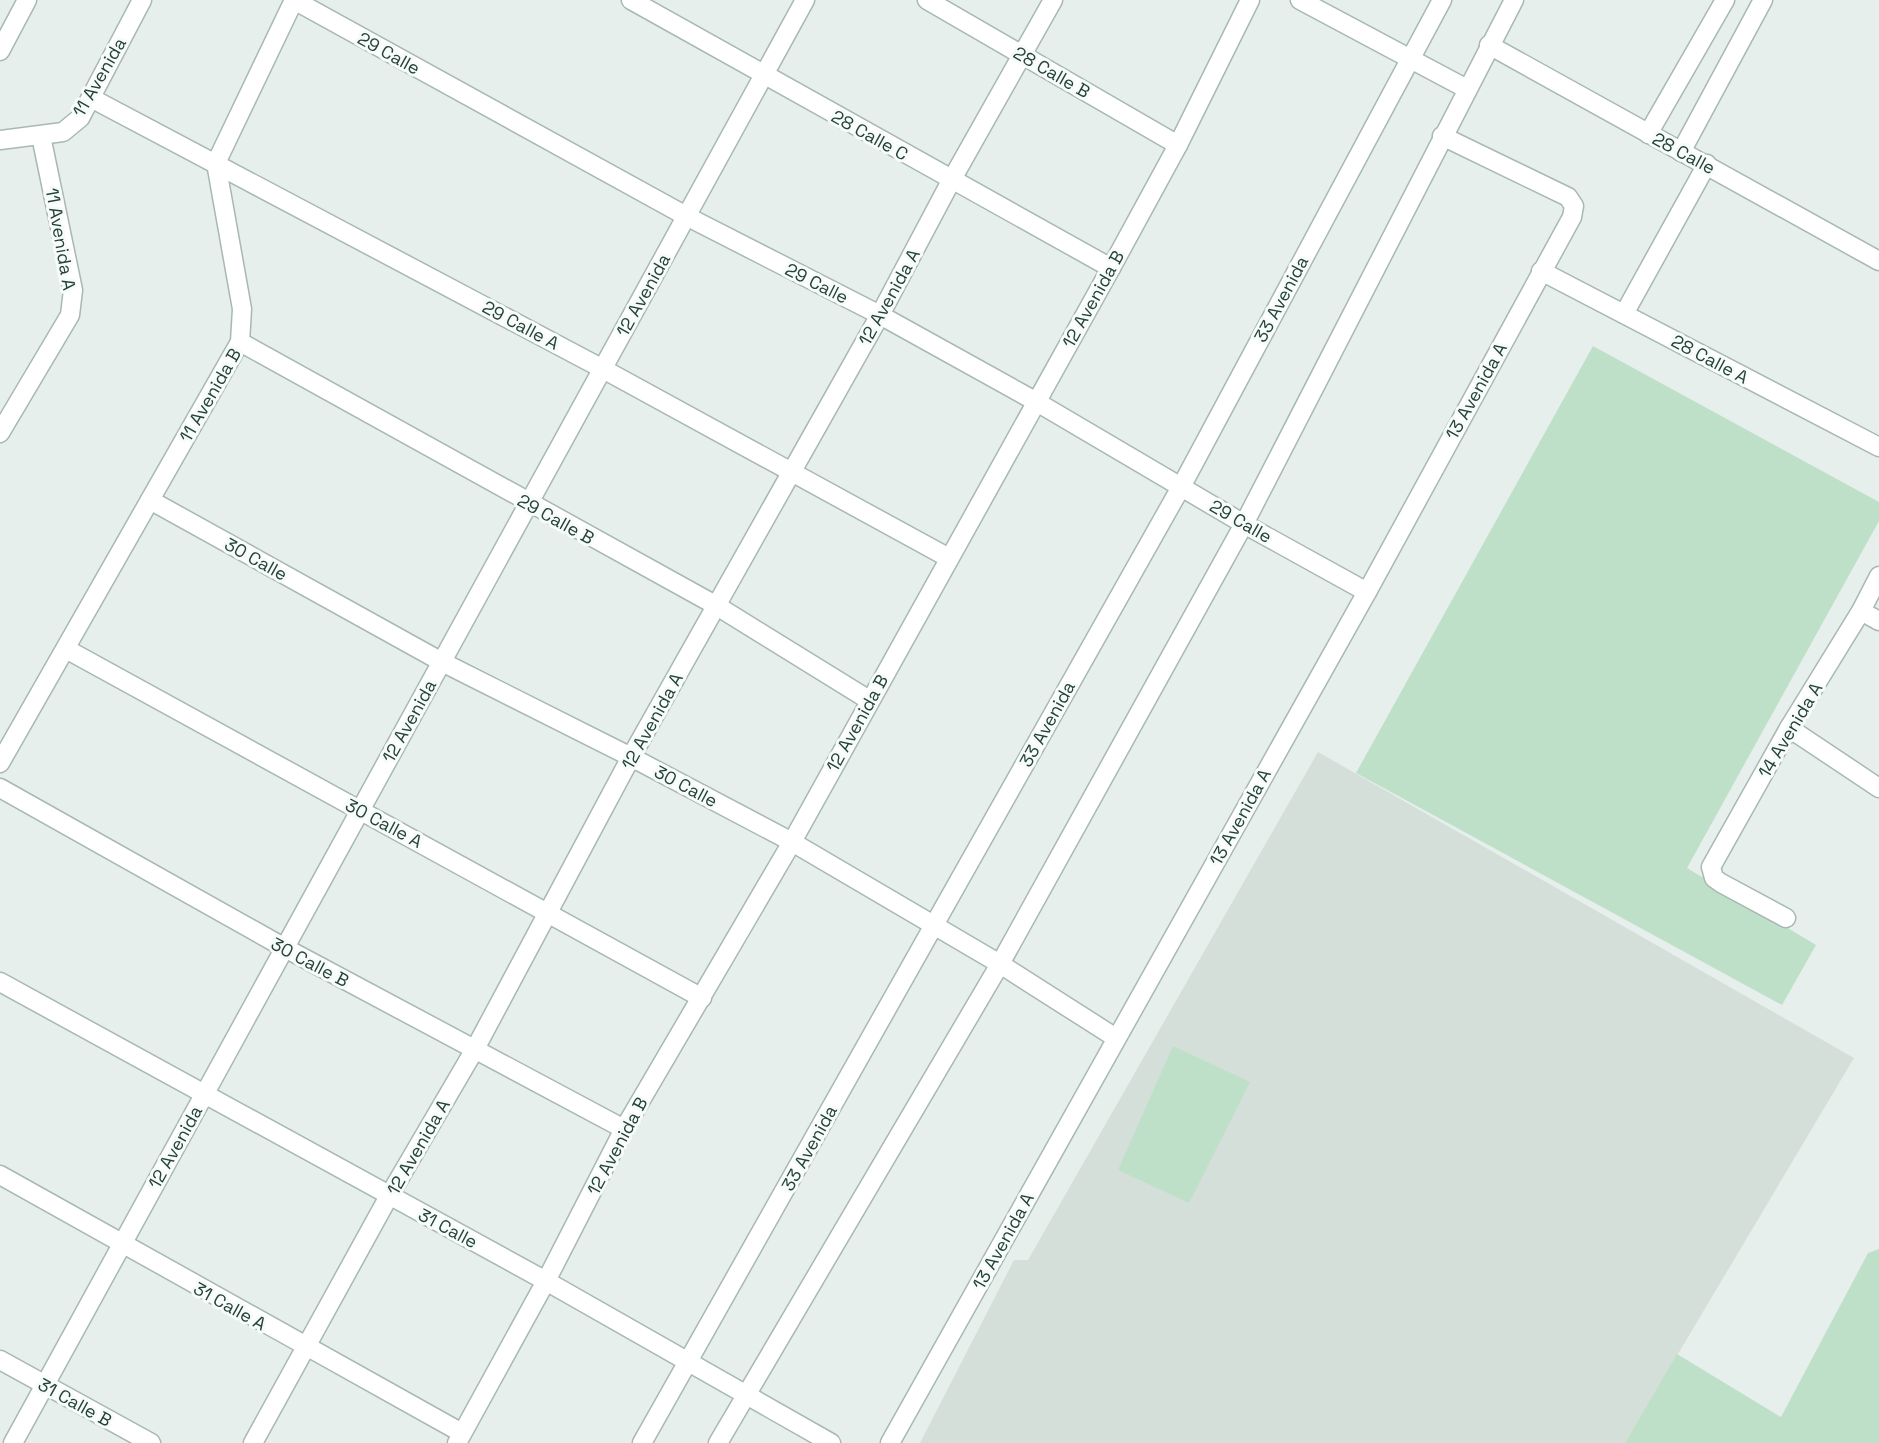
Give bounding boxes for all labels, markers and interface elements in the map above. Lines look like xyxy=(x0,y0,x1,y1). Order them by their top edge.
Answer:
street label: 29 Calle xyxy=(354,26,424,80)
street label: 11 Avenida xyxy=(67,33,131,121)
street label: 28 Calle B xyxy=(1010,41,1094,103)
street label: 28 Calle C xyxy=(828,105,912,165)
street label: 28 Calle xyxy=(1649,127,1719,179)
street label: 11 Avenida A xyxy=(41,186,81,292)
street label: 12 Avenida A xyxy=(853,245,925,349)
street label: 12 Avenida B xyxy=(1057,246,1129,352)
street label: 12 Avenida xyxy=(611,250,675,340)
street label: 33 Avenida xyxy=(1249,252,1313,346)
street label: 29 Calle xyxy=(782,257,852,309)
street label: 29 Calle A xyxy=(479,295,563,355)
street label: 28 Calle A xyxy=(1668,329,1752,389)
street label: 13 Avenida A xyxy=(1440,339,1512,443)
street label: 11 Avenida B xyxy=(174,344,246,446)
street label: 29 Calle B xyxy=(514,488,598,550)
street label: 29 Calle xyxy=(1206,494,1276,548)
street label: 30 Calle xyxy=(221,532,291,586)
street label: 12 Avenida A xyxy=(616,669,688,773)
street label: 12 Avenida B xyxy=(821,670,893,776)
street label: 12 Avenida xyxy=(377,676,441,766)
street label: 33 Avenida xyxy=(1014,677,1080,771)
street label: 14 Avenida A xyxy=(1753,678,1827,782)
street label: 30 Calle xyxy=(650,760,722,812)
street label: 13 Avenida A xyxy=(1204,765,1276,869)
street label: 30 Calle A xyxy=(341,793,427,853)
street label: 30 Calle B xyxy=(267,932,353,992)
street label: 12 Avenida B xyxy=(582,1093,652,1199)
street label: 12 Avenida A xyxy=(381,1095,455,1199)
street label: 33 Avenida xyxy=(776,1101,842,1195)
street label: 12 Avenida xyxy=(143,1102,207,1192)
street label: 13 Avenida A xyxy=(967,1189,1039,1293)
street label: 31 Calle xyxy=(414,1203,482,1253)
street label: 31 Calle A xyxy=(189,1277,271,1335)
street label: 31 Calle B xyxy=(34,1372,116,1432)

